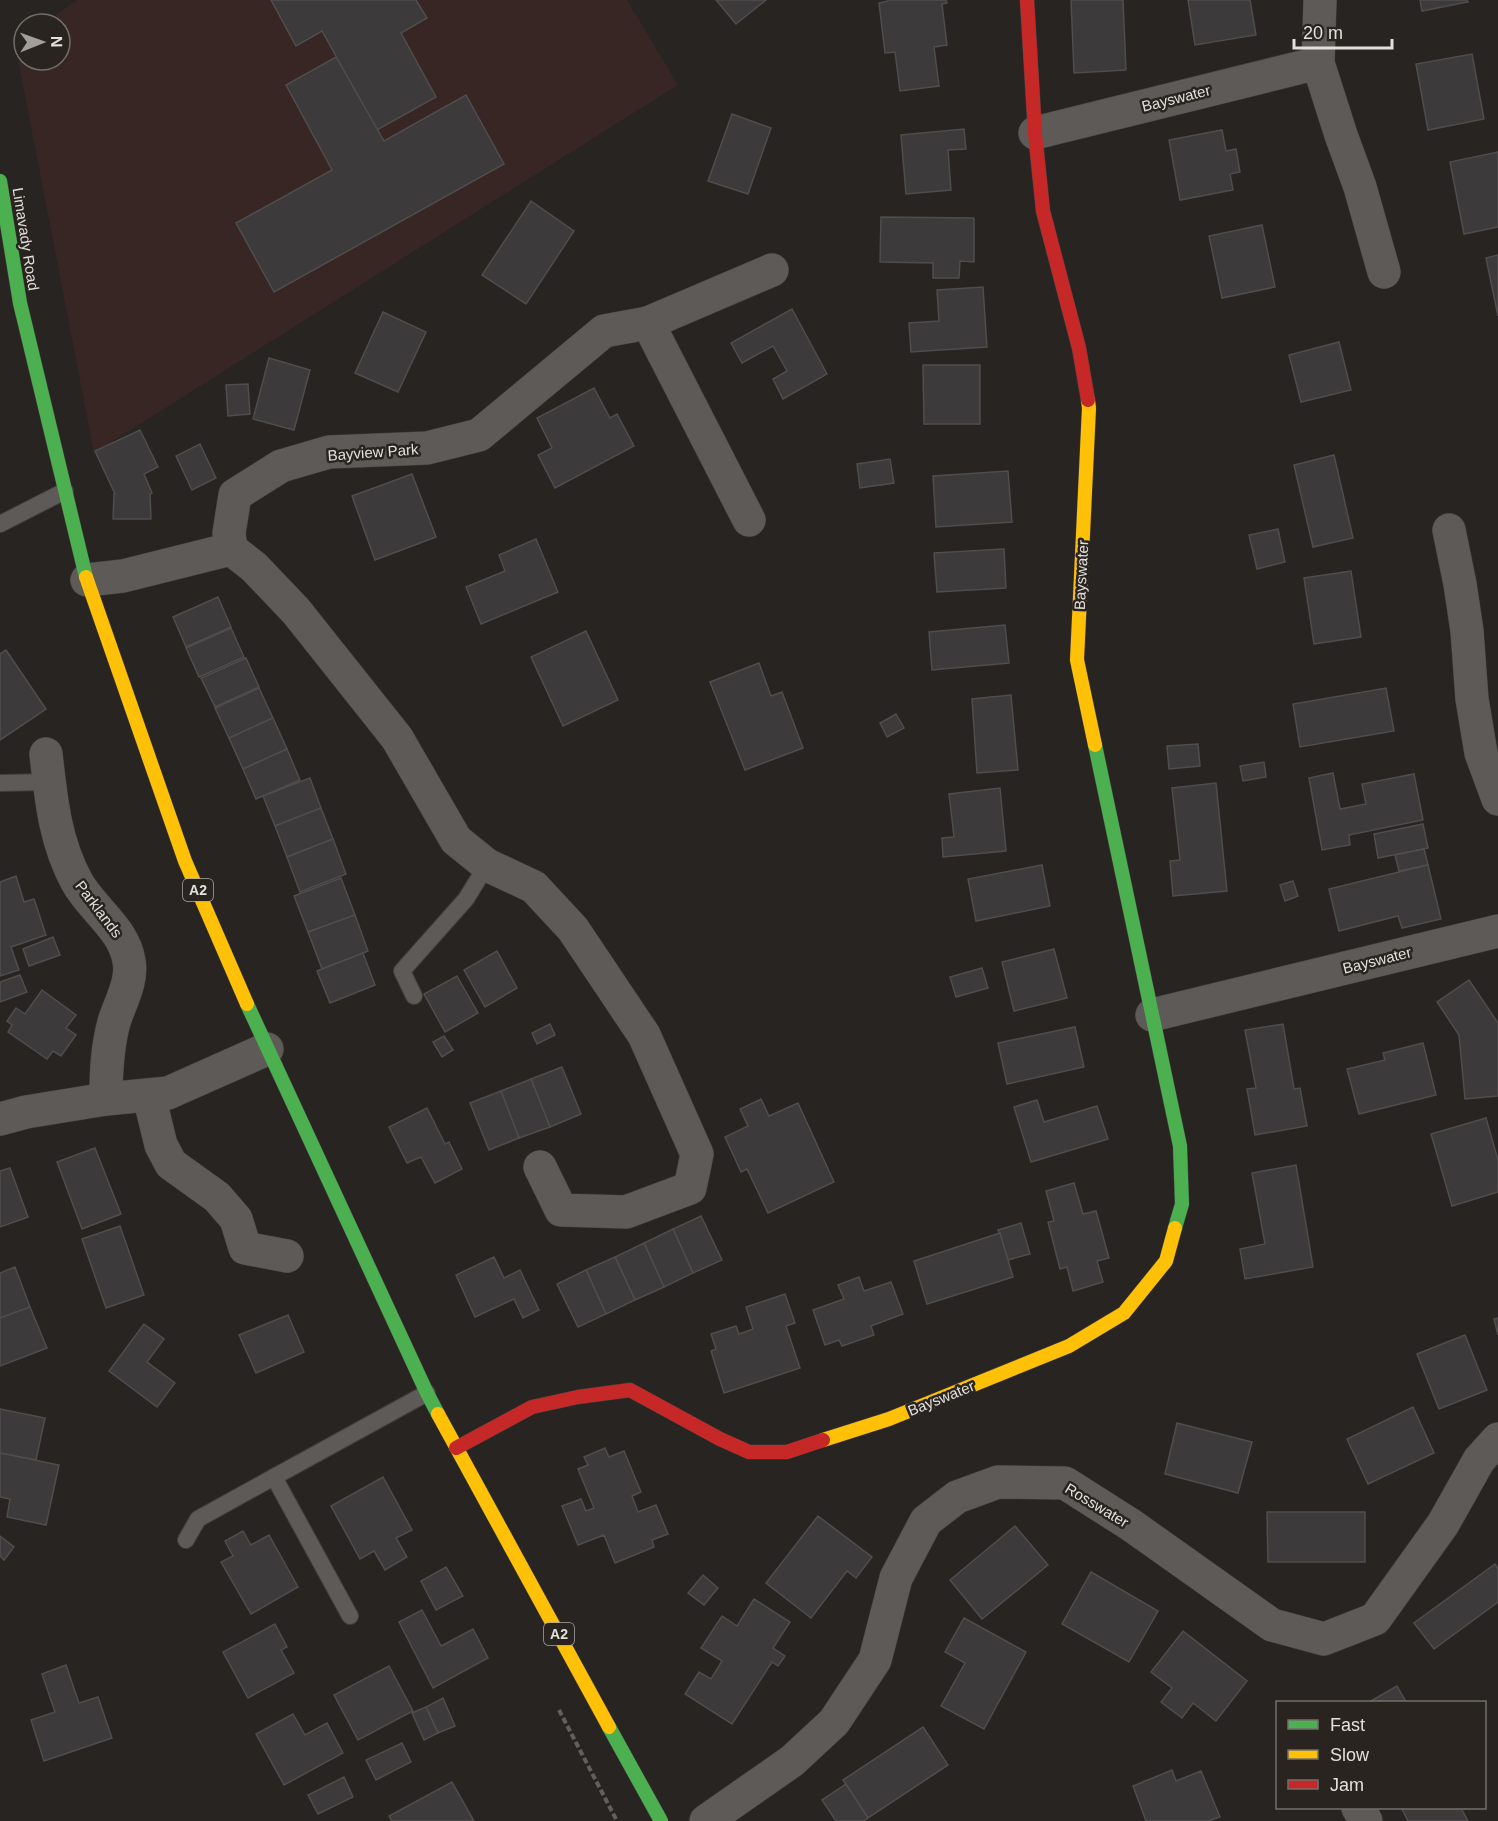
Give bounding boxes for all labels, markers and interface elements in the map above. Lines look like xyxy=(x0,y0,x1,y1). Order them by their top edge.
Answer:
north arrow xyxy=(12,12,72,72)
scale bar xyxy=(1294,12,1392,50)
text: 20 m xyxy=(1303,23,1343,43)
text: N xyxy=(48,36,65,48)
street label: Bayswater xyxy=(1140,81,1212,115)
street label: Limavady Road xyxy=(9,186,43,292)
street label: Bayview Park xyxy=(327,440,419,464)
street label: Bayswater xyxy=(1071,540,1091,610)
street label: Parklands xyxy=(72,877,126,941)
road number: A2 xyxy=(183,879,213,901)
street label: Bayswater xyxy=(1341,943,1413,977)
street label: Bayswater xyxy=(905,1377,977,1419)
street label: Rosswater xyxy=(1062,1479,1132,1531)
road number: A2 xyxy=(544,1623,574,1645)
legend xyxy=(1276,1701,1486,1809)
text: Fast xyxy=(1330,1715,1365,1735)
text: Slow xyxy=(1330,1745,1370,1765)
text: Jam xyxy=(1330,1775,1364,1795)

